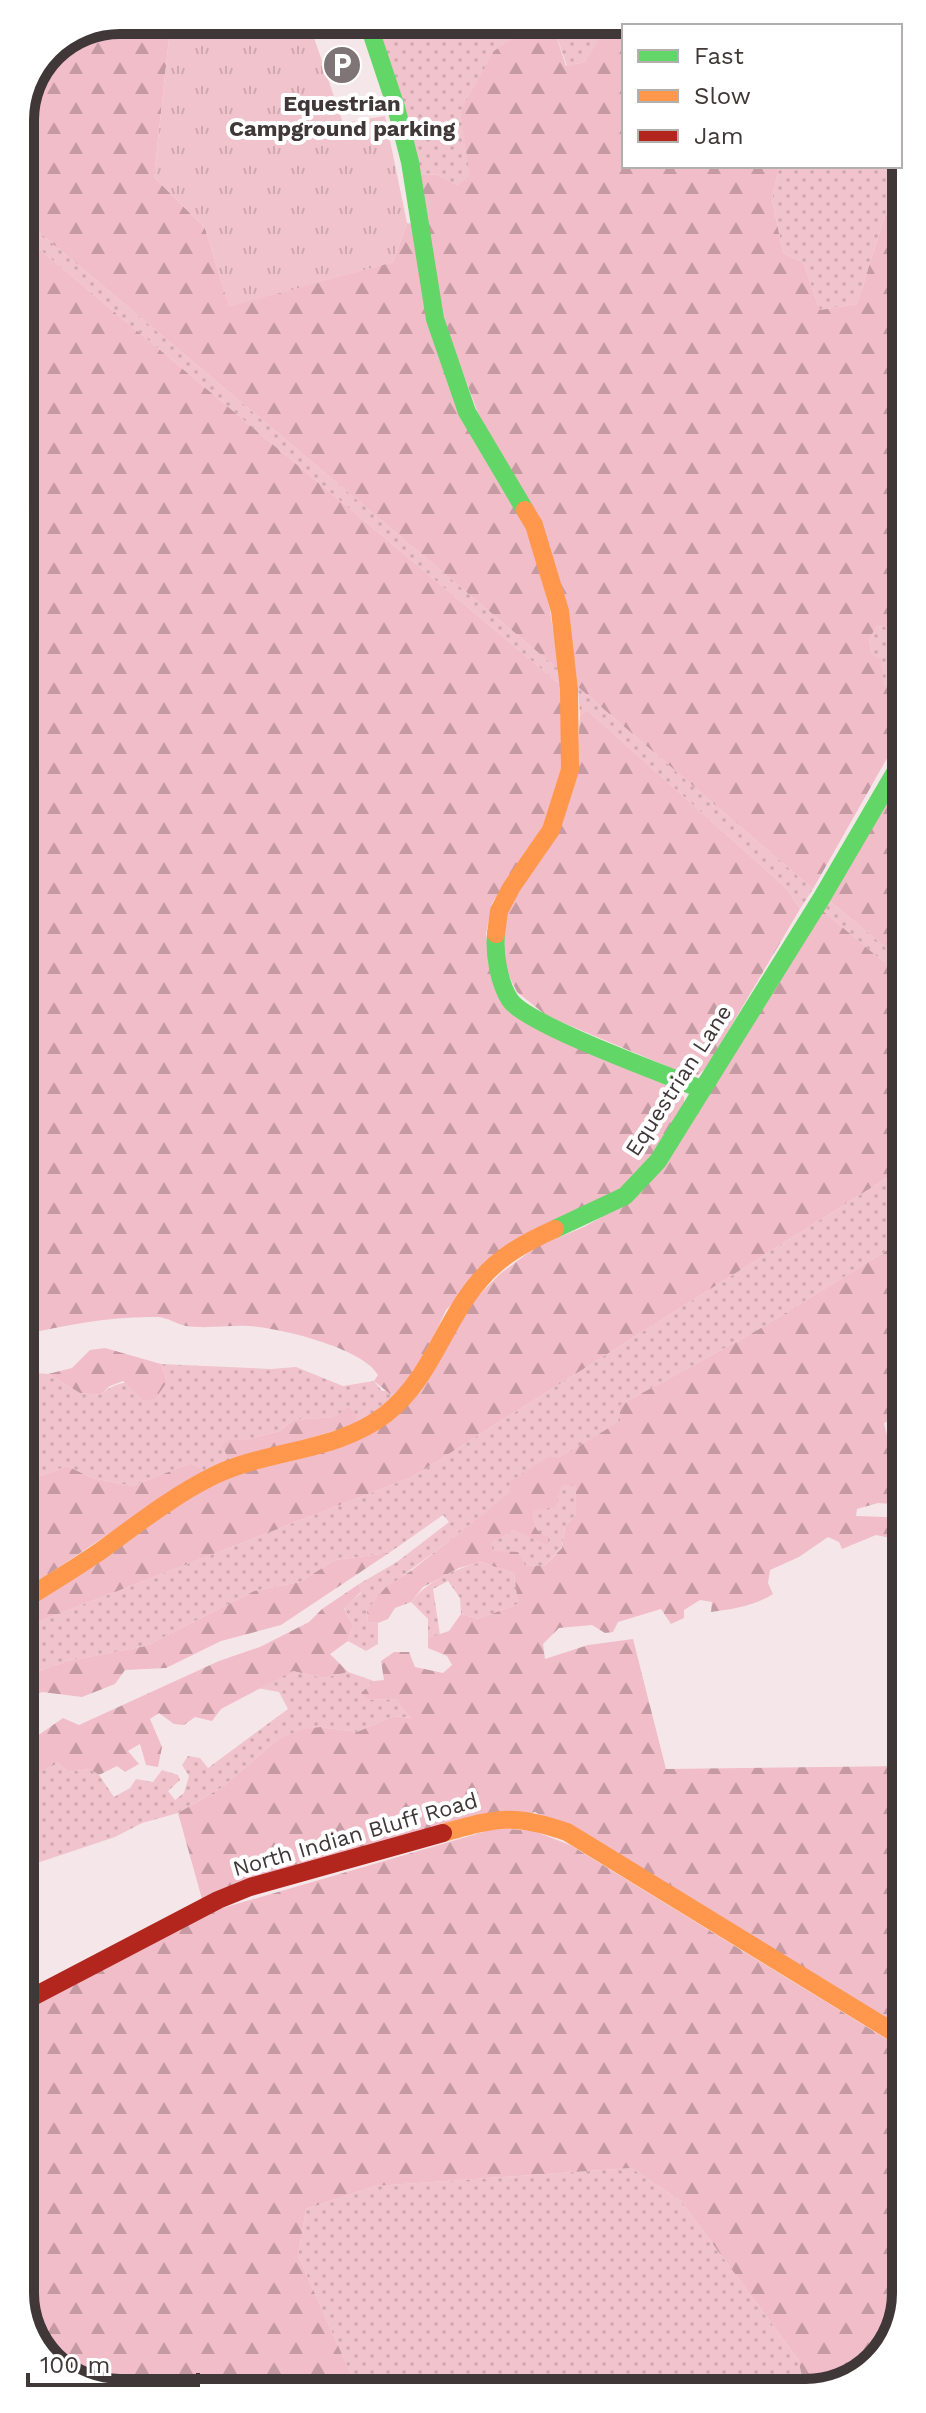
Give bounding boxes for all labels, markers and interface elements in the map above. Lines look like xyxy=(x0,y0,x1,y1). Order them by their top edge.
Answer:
legend xyxy=(622,24,902,168)
text: Fast xyxy=(694,42,744,70)
parking icon: Equestrian Campground parking xyxy=(321,44,363,86)
text: Slow xyxy=(694,82,751,110)
place label: Equestrian Campground parking xyxy=(229,91,456,141)
text: Jam xyxy=(694,122,744,150)
street label: Equestrian Lane xyxy=(620,1000,737,1160)
street label: North Indian Bluff Road xyxy=(230,1788,480,1881)
scale bar xyxy=(28,2337,198,2387)
text: 100 m xyxy=(40,2351,110,2379)

